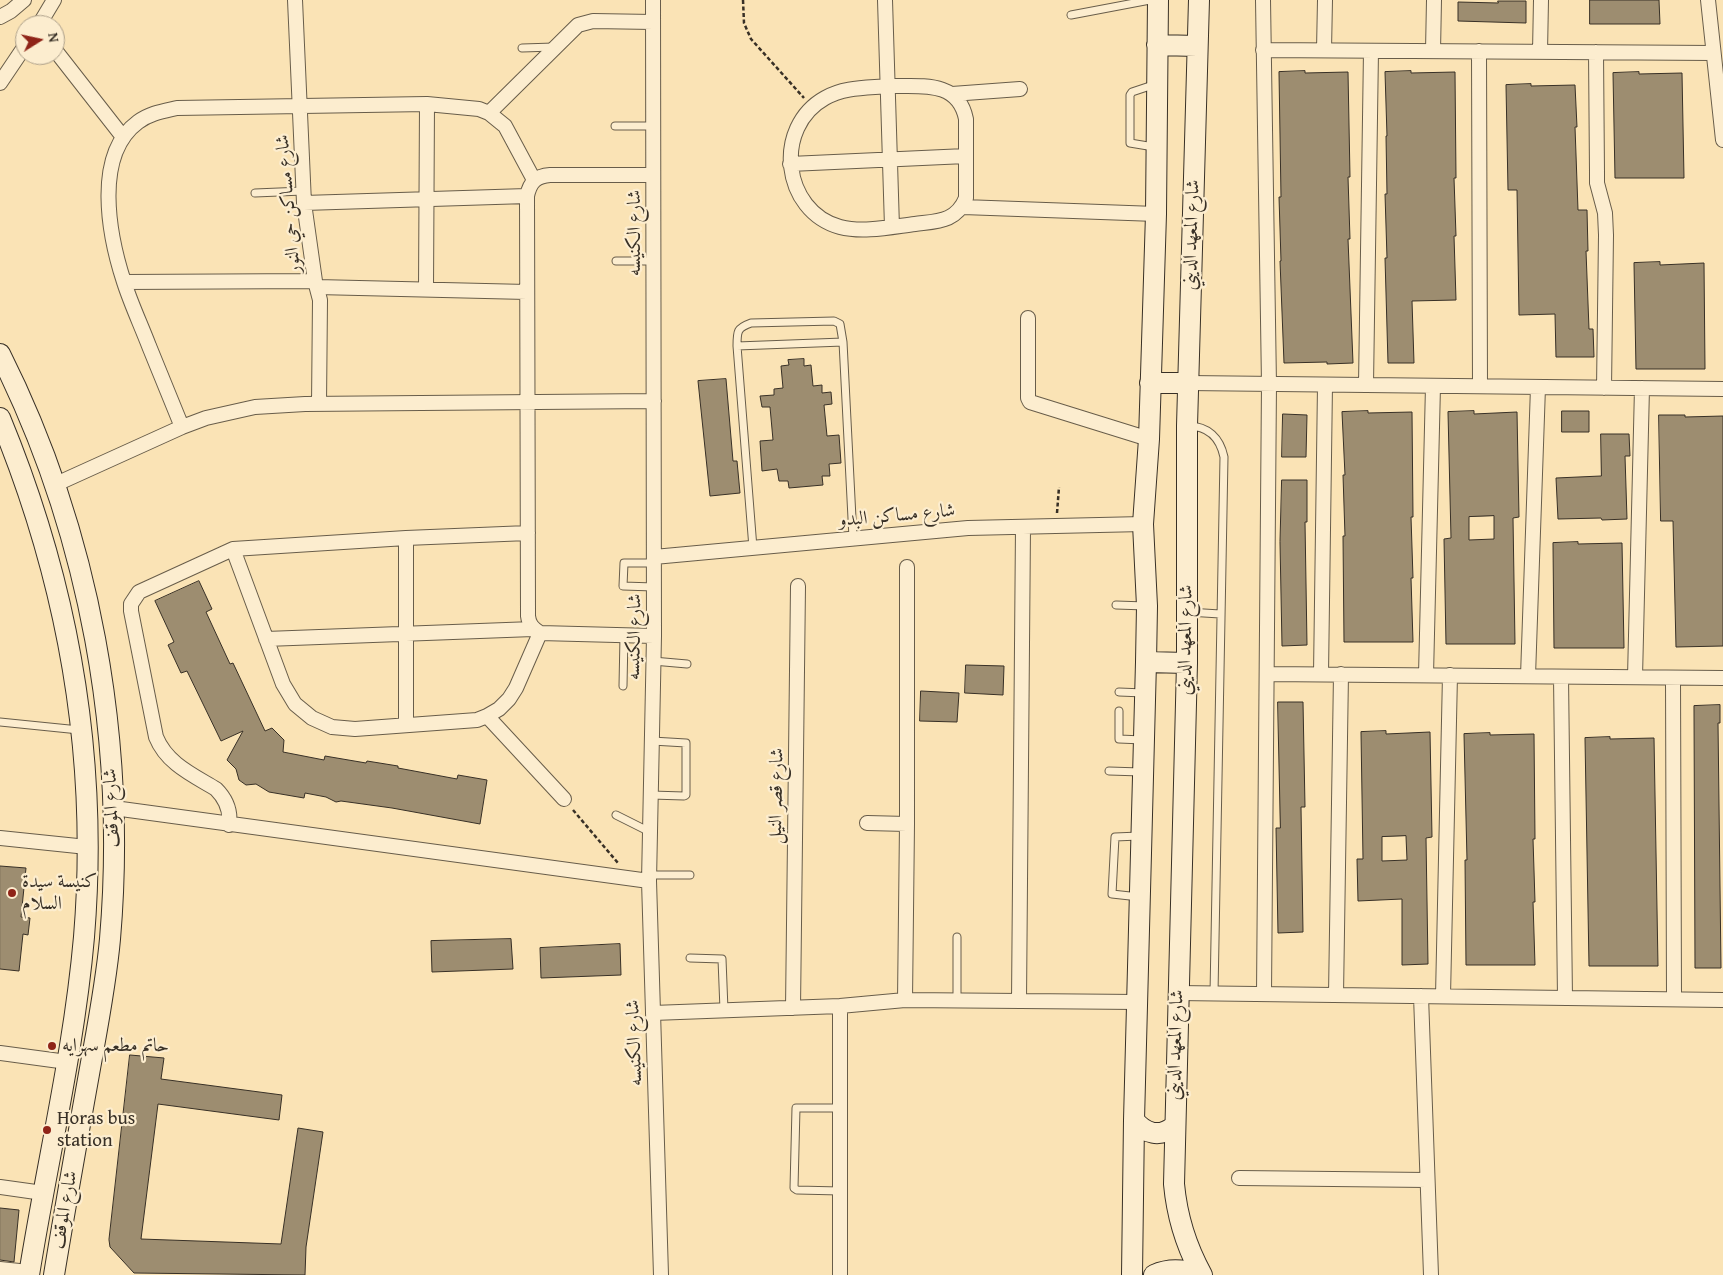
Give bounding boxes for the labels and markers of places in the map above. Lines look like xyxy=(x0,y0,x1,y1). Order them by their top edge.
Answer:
place label: كنيسة سيدة السلام xyxy=(22,871,97,915)
marker: كنيسة سيدة السلام xyxy=(6,887,18,899)
place label: حاتم مطعم سهرايه xyxy=(62,1035,169,1057)
marker: حاتم مطعم سهرايه xyxy=(46,1040,58,1052)
place label: Horas bus station xyxy=(57,1108,135,1152)
marker: Horas bus station xyxy=(41,1124,53,1136)

